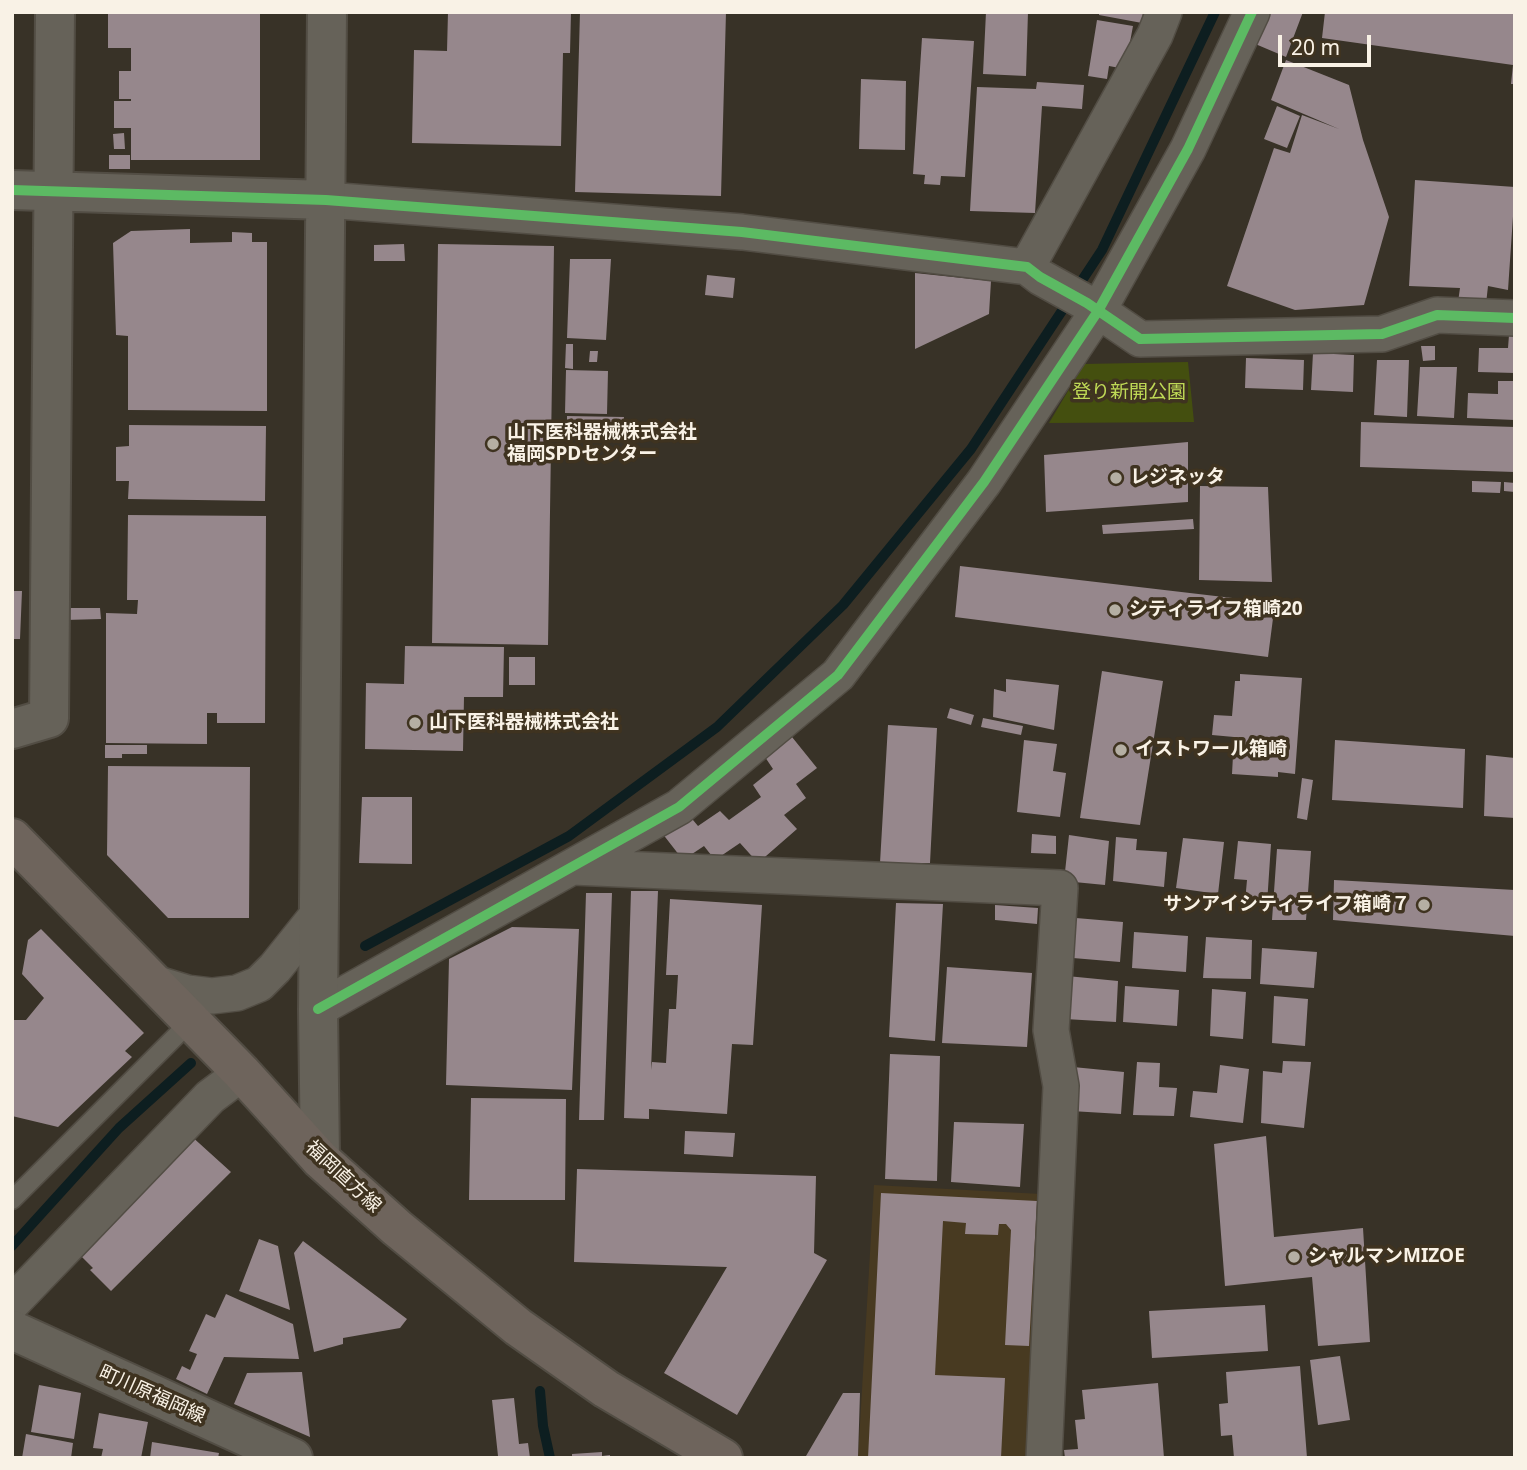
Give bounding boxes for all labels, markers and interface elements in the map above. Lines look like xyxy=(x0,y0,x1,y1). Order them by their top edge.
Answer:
scale bar xyxy=(1282,21,1375,65)
text: 20 m xyxy=(1291,33,1340,61)
park label: 登り新開公園 xyxy=(1072,382,1186,404)
place label: 山下医科器械株式会社 福岡SPDセンター xyxy=(507,422,697,466)
marker: 山下医科器械株式会社 福岡SPDセンター xyxy=(485,436,501,452)
place label: レジネッタ xyxy=(1130,467,1225,489)
marker: レジネッタ xyxy=(1108,470,1124,486)
place label: シティライフ箱崎20 xyxy=(1129,599,1303,621)
marker: シティライフ箱崎20 xyxy=(1107,602,1123,618)
place label: 山下医科器械株式会社 xyxy=(429,712,619,734)
marker: 山下医科器械株式会社 xyxy=(407,715,423,731)
place label: イストワール箱崎 xyxy=(1135,739,1287,761)
marker: イストワール箱崎 xyxy=(1113,742,1129,758)
place label: サンアイシティライフ箱崎７ xyxy=(1163,894,1410,916)
marker: サンアイシティライフ箱崎７ xyxy=(1416,897,1432,913)
street label: 福岡直方線 xyxy=(300,1136,386,1218)
place label: シャルマンMIZOE xyxy=(1308,1246,1465,1268)
marker: シャルマンMIZOE xyxy=(1286,1249,1302,1265)
street label: 町川原福岡線 xyxy=(95,1361,209,1429)

